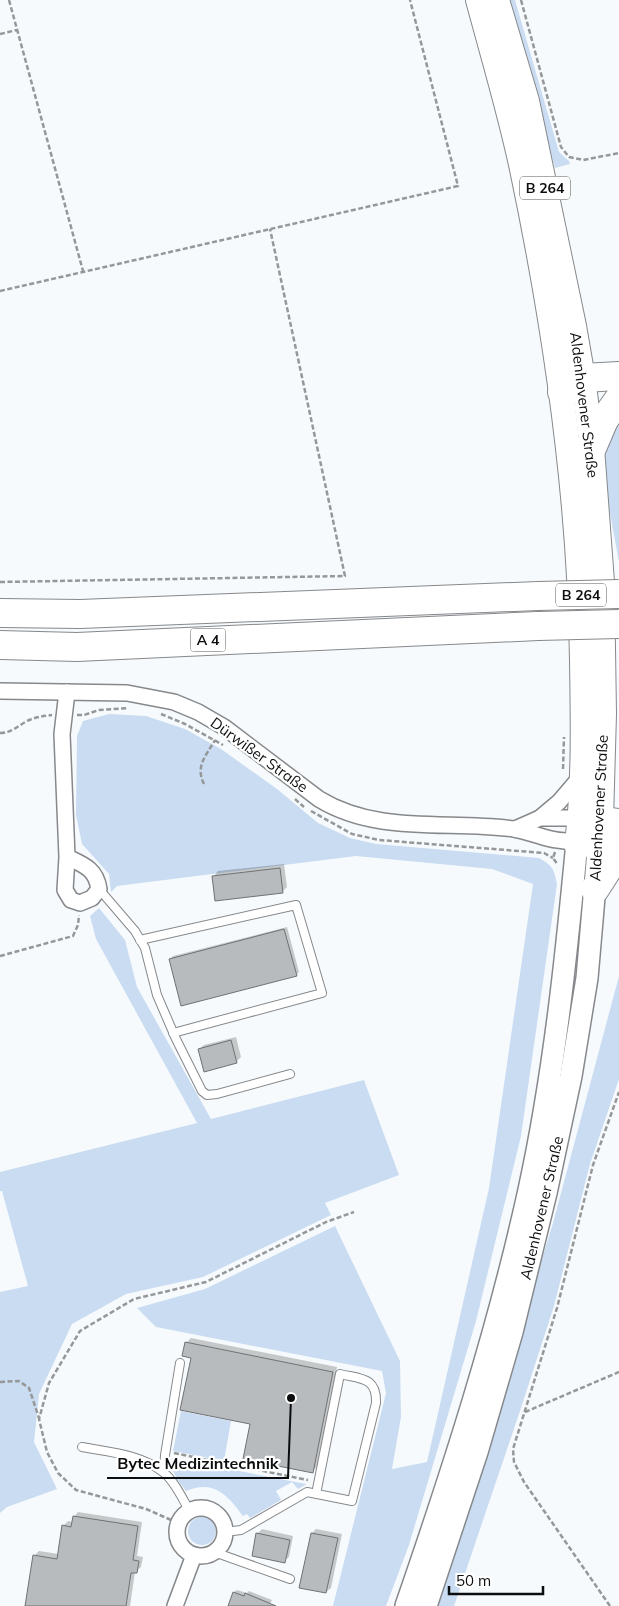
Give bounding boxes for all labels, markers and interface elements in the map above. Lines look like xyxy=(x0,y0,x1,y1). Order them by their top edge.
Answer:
road number: B 264 xyxy=(520,177,570,200)
street label: Aldenhovener Straße xyxy=(566,331,603,479)
road number: B 264 xyxy=(556,584,606,606)
road number: A 4 xyxy=(190,628,226,652)
street label: Dürwißer Straße xyxy=(207,713,312,796)
street label: Aldenhovener Straße xyxy=(585,734,612,882)
street label: Aldenhovener Straße xyxy=(516,1134,567,1282)
callout: Bytec Medizintechnik xyxy=(107,1447,288,1478)
text: Bytec Medizintechnik xyxy=(117,1453,280,1473)
scale bar xyxy=(449,1564,543,1596)
text: 50 m xyxy=(456,1571,491,1590)

